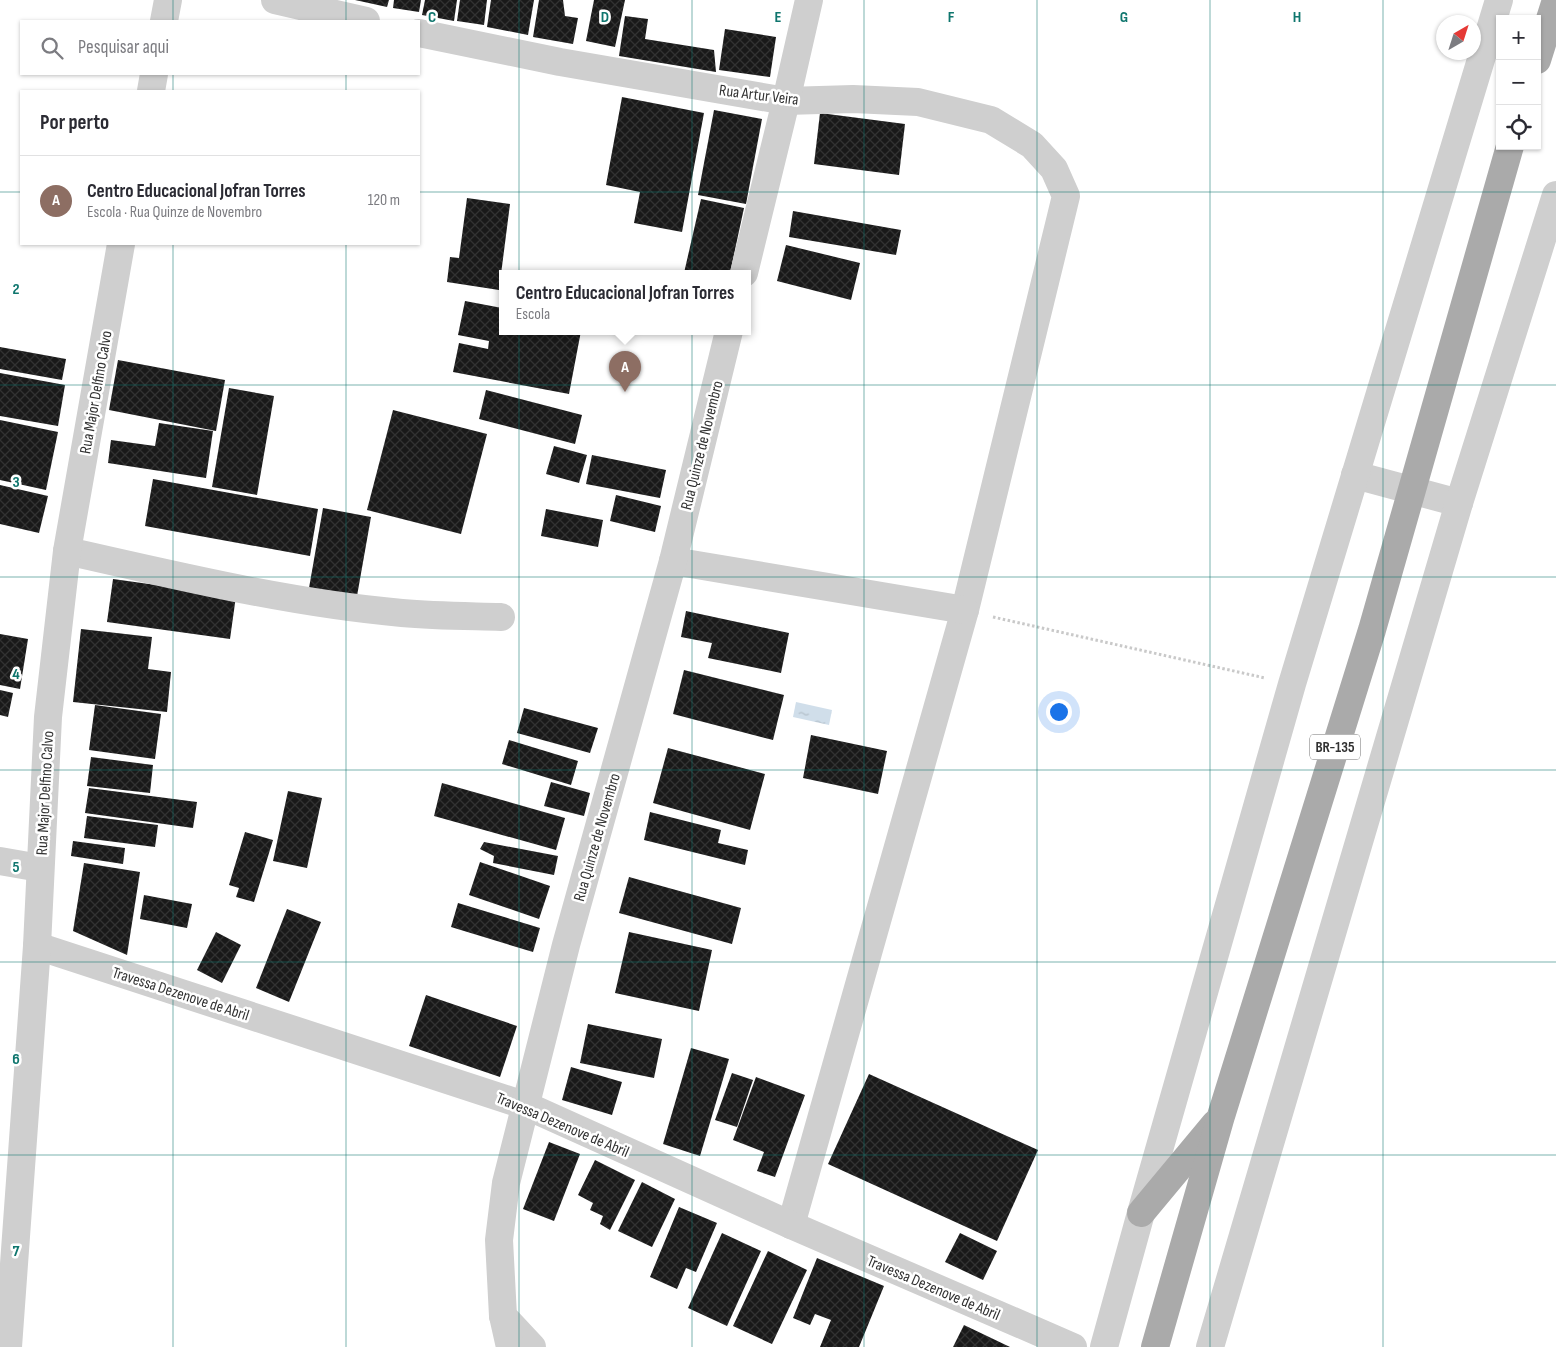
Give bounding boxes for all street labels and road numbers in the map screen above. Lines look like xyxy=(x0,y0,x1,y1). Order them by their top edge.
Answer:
street label: Rua Artur Veira xyxy=(718,81,800,110)
street label: Rua Major Delfino Calvo xyxy=(76,329,117,455)
street label: Rua Quinze de Novembro xyxy=(677,379,728,512)
street label: Rua Major Delfino Calvo xyxy=(33,730,58,856)
road number: BR-135 xyxy=(1310,734,1360,760)
street label: Rua Quinze de Novembro xyxy=(570,771,625,904)
street label: Travessa Dezenove de Abril xyxy=(110,963,251,1026)
street label: Travessa Dezenove de Abril xyxy=(493,1089,632,1162)
street label: Travessa Dezenove de Abril xyxy=(864,1252,1003,1325)

